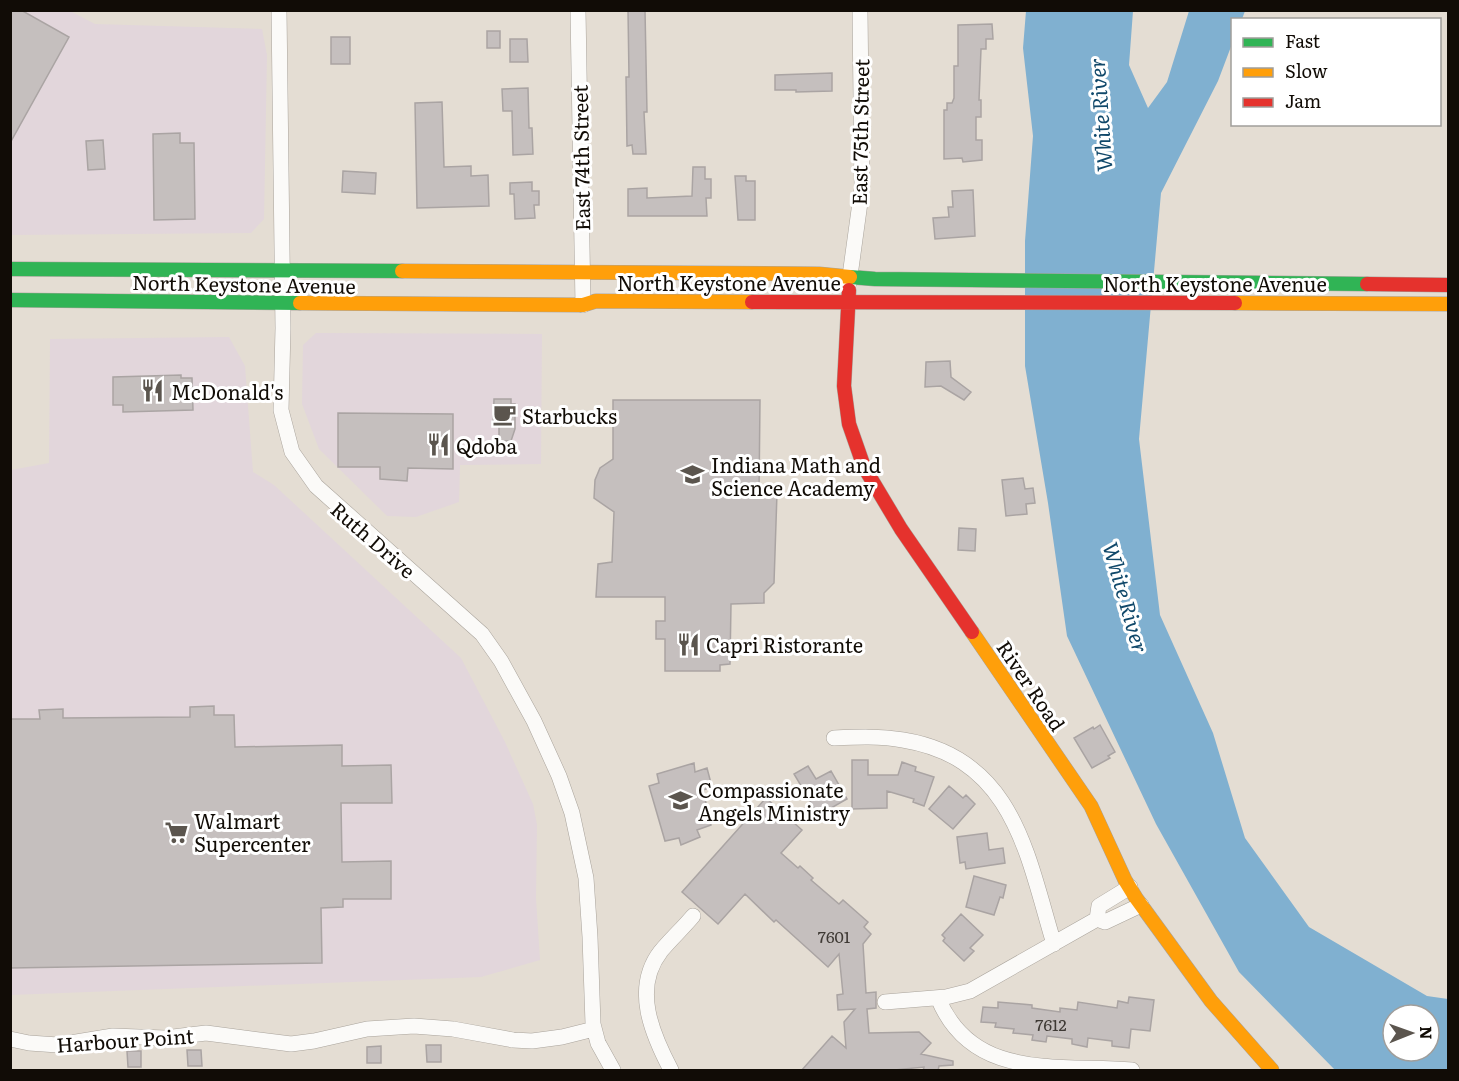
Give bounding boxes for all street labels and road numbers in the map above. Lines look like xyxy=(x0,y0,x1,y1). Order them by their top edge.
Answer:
street label: East 75th Street xyxy=(843,58,875,206)
street label: East 74th Street xyxy=(564,84,596,232)
street label: North Keystone Avenue xyxy=(132,266,356,300)
street label: North Keystone Avenue xyxy=(617,267,841,297)
street label: North Keystone Avenue xyxy=(1103,268,1327,298)
street label: Ruth Drive xyxy=(325,494,423,584)
street label: River Road xyxy=(990,633,1074,737)
street label: Harbour Point xyxy=(55,1019,195,1059)

